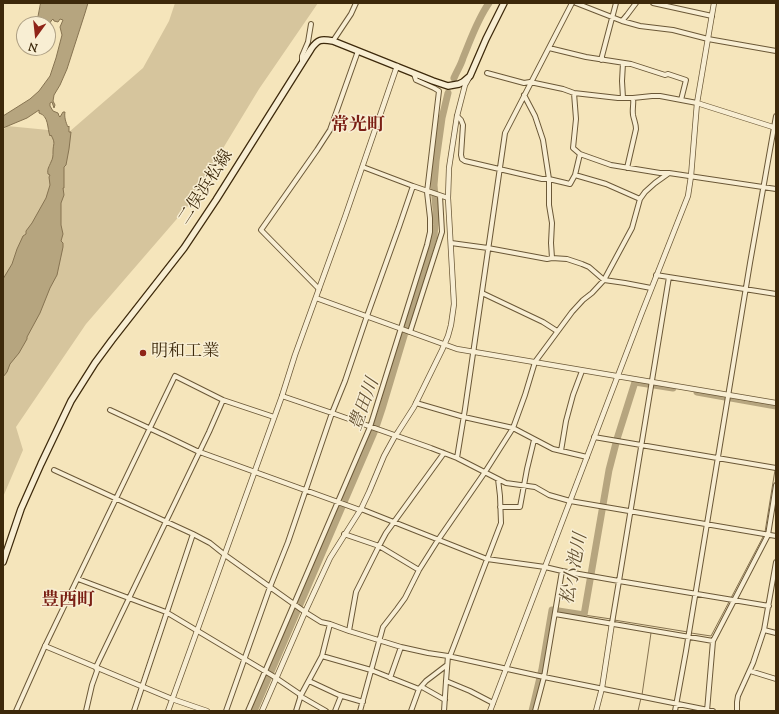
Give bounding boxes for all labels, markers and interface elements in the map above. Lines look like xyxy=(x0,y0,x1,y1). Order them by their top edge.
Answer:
north arrow xyxy=(16,16,56,56)
text: N xyxy=(27,38,39,55)
district label: 常光町 xyxy=(331,116,385,138)
street label: 二俣浜松線 xyxy=(175,147,239,229)
place label: 明和工業 xyxy=(151,343,219,363)
marker: 明和工業 xyxy=(138,348,148,358)
water label: 豊田川 xyxy=(347,376,385,434)
water label: 松小池川 xyxy=(559,532,593,606)
district label: 豊西町 xyxy=(41,591,95,613)

